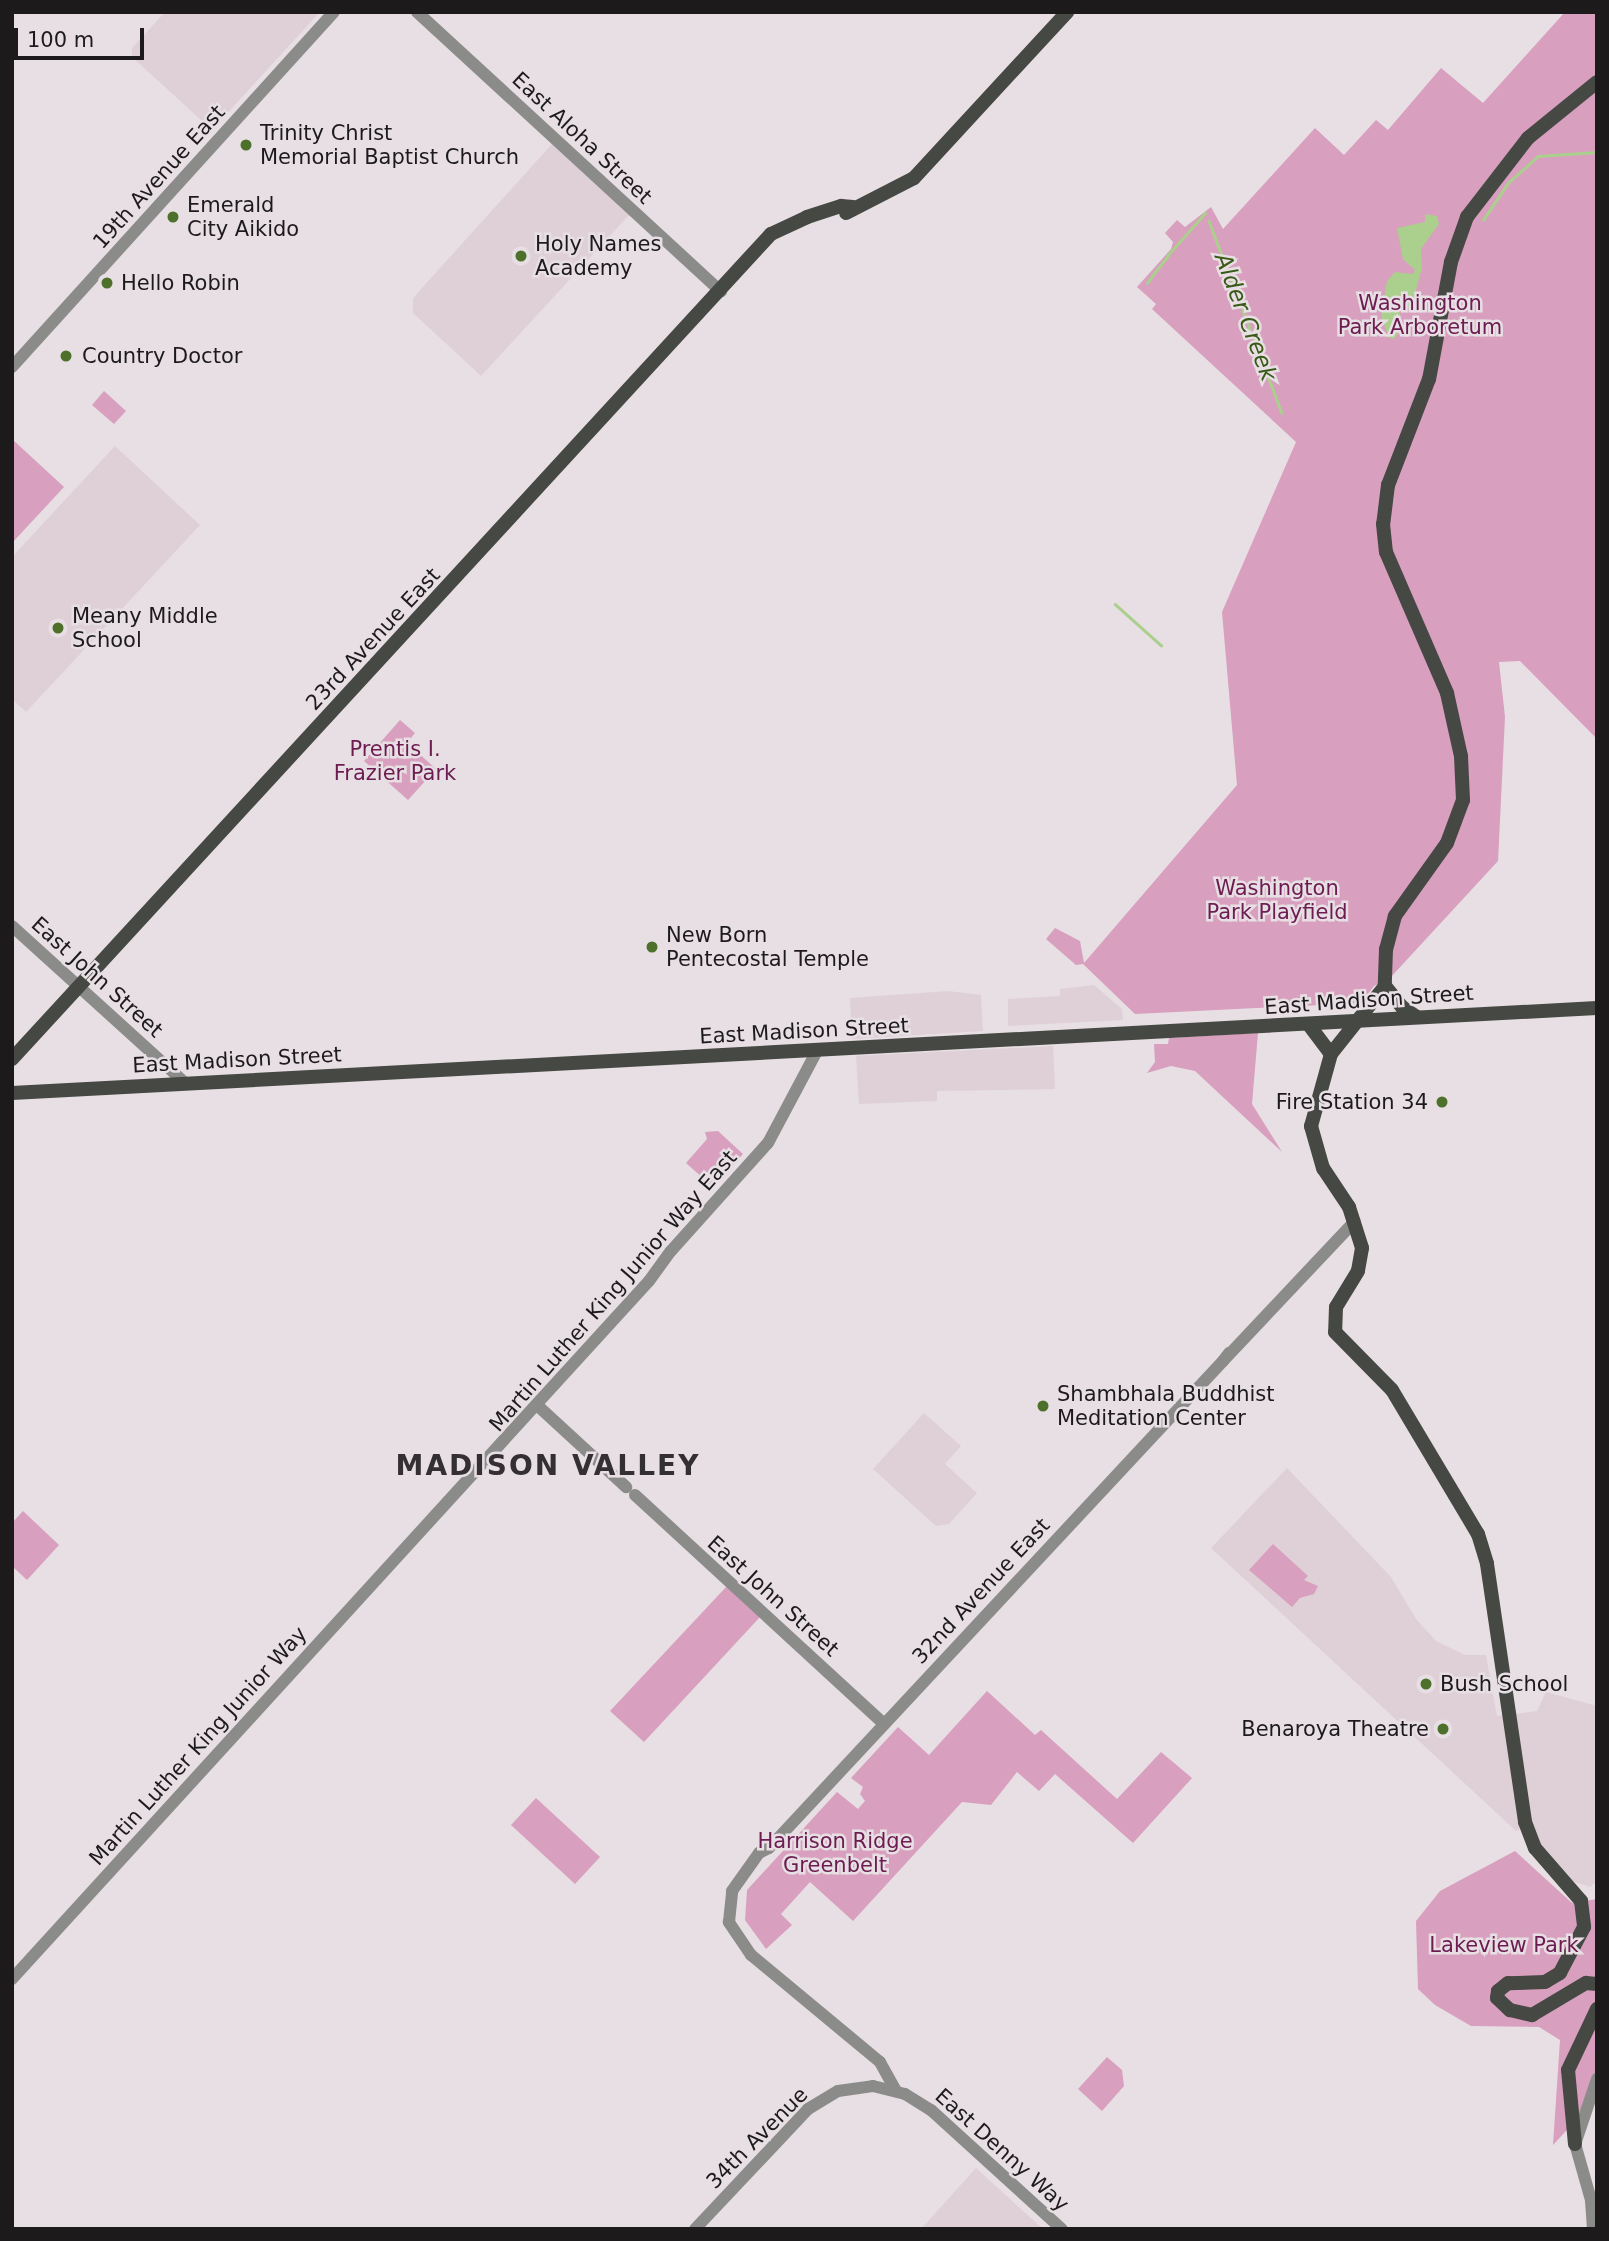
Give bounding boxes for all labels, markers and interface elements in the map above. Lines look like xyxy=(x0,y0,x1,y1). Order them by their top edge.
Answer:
scale bar xyxy=(18,14,147,58)
text: 100 m xyxy=(27,28,94,52)
street label: East Aloha Street xyxy=(507,67,657,209)
street label: 19th Avenue East xyxy=(88,100,230,254)
place label: Trinity Christ Memorial Baptist Church xyxy=(260,120,519,170)
marker: Trinity Christ Memorial Baptist Church xyxy=(238,137,254,153)
place label: Emerald City Aikido xyxy=(187,192,299,242)
marker: Emerald City Aikido xyxy=(165,209,181,225)
place label: Holy Names Academy xyxy=(535,231,661,281)
marker: Holy Names Academy xyxy=(513,248,529,264)
water label: Alder Creek xyxy=(1209,249,1283,385)
place label: Hello Robin xyxy=(121,270,240,296)
marker: Hello Robin xyxy=(99,275,115,291)
park label: Washington Park Arboretum xyxy=(1338,290,1502,340)
place label: Country Doctor xyxy=(82,343,242,369)
marker: Country Doctor xyxy=(56,346,76,366)
street label: 23rd Avenue East xyxy=(301,563,445,715)
place label: Meany Middle School xyxy=(72,603,218,653)
marker: Meany Middle School xyxy=(50,620,66,636)
park label: Prentis I. Frazier Park xyxy=(334,736,456,786)
park label: Washington Park Playfield xyxy=(1206,875,1348,925)
street label: East John Street xyxy=(26,911,168,1043)
place label: New Born Pentecostal Temple xyxy=(666,922,869,972)
marker: New Born Pentecostal Temple xyxy=(644,939,660,955)
street label: East Madison Street xyxy=(1264,980,1474,1020)
street label: East Madison Street xyxy=(699,1013,909,1049)
street label: East Madison Street xyxy=(132,1042,342,1078)
place label: Fire Station 34 xyxy=(1276,1089,1428,1115)
marker: Fire Station 34 xyxy=(1434,1094,1450,1110)
street label: Martin Luther King Junior Way East xyxy=(484,1145,742,1437)
place label: Shambhala Buddhist Meditation Center xyxy=(1057,1381,1275,1431)
marker: Shambhala Buddhist Meditation Center xyxy=(1035,1398,1051,1414)
district label: MADISON VALLEY xyxy=(397,1449,699,1483)
street label: 32nd Avenue East xyxy=(907,1513,1055,1669)
street label: East John Street xyxy=(702,1530,844,1662)
street label: Martin Luther King Junior Way xyxy=(84,1621,312,1871)
place label: Bush School xyxy=(1440,1671,1568,1697)
marker: Bush School xyxy=(1418,1676,1434,1692)
place label: Benaroya Theatre xyxy=(1241,1716,1429,1742)
marker: Benaroya Theatre xyxy=(1435,1721,1451,1737)
park label: Harrison Ridge Greenbelt xyxy=(757,1828,913,1878)
park label: Lakeview Park xyxy=(1429,1932,1579,1958)
street label: 34th Avenue xyxy=(701,2082,813,2194)
street label: East Denny Way xyxy=(930,2083,1074,2217)

